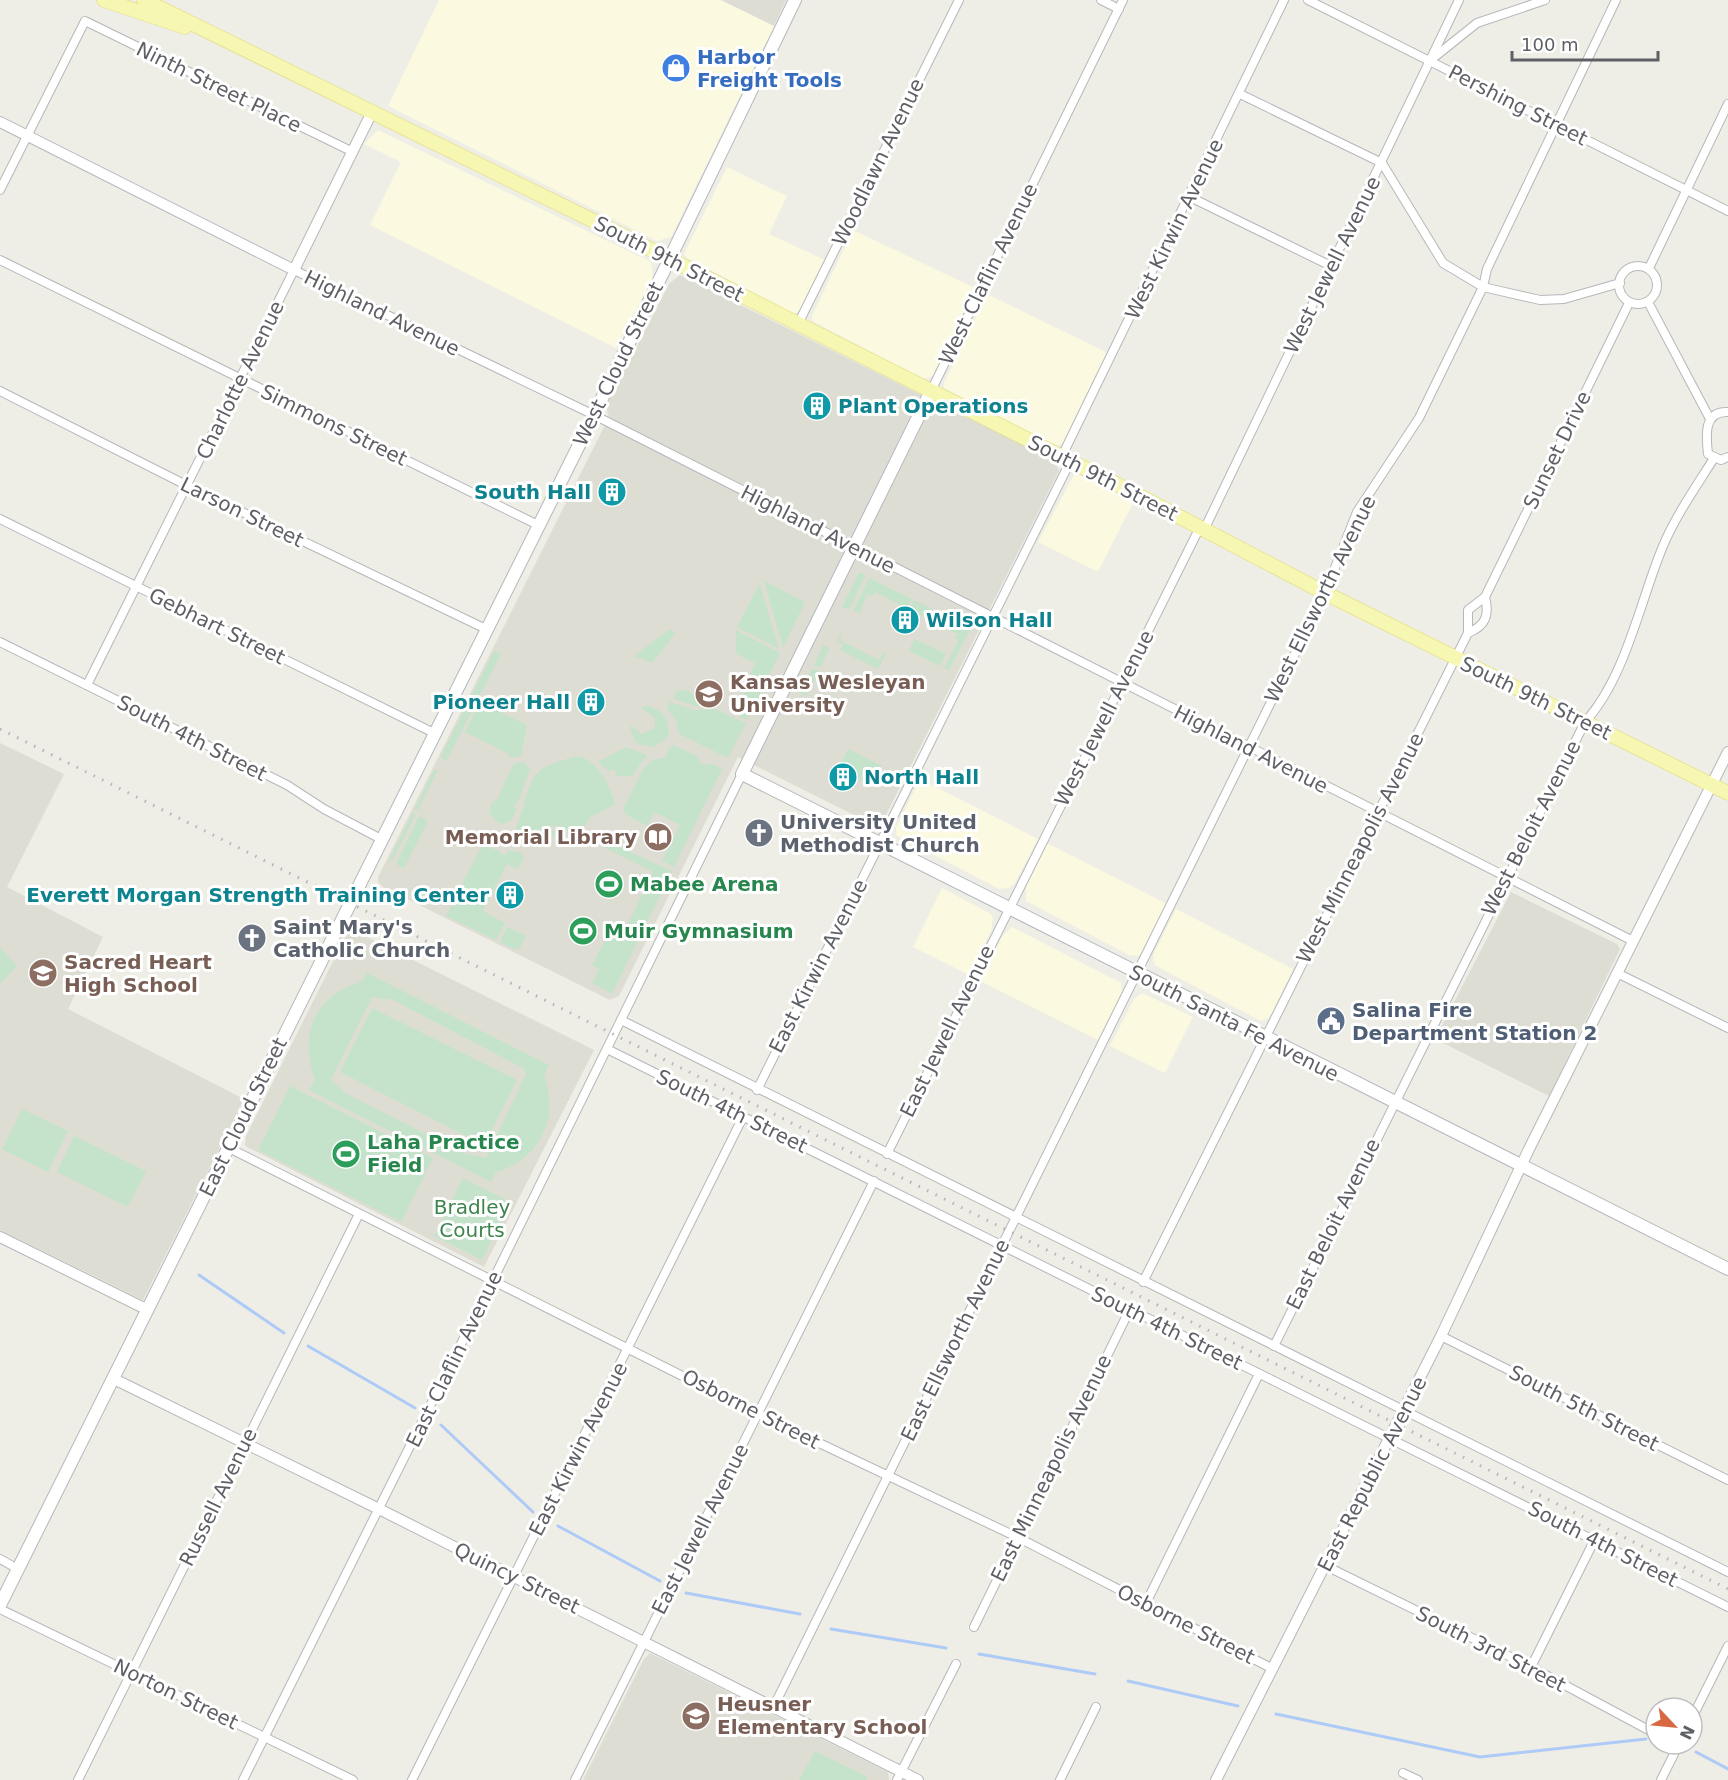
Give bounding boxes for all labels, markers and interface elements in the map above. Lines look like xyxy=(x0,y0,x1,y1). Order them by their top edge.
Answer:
scale bar xyxy=(1512,24,1658,62)
text: 100 m xyxy=(1521,34,1579,55)
street label: Ninth Street Place xyxy=(133,37,305,137)
place label: Harbor Freight Tools xyxy=(697,45,842,92)
shop icon: Harbor Freight Tools xyxy=(660,52,692,84)
street label: Pershing Street xyxy=(1444,60,1592,150)
street label: Woodlawn Avenue xyxy=(827,74,929,250)
street label: West Kirwin Avenue xyxy=(1120,135,1228,323)
street label: West Jewell Avenue xyxy=(1279,172,1385,358)
street label: West Claflin Avenue xyxy=(934,179,1042,369)
street label: South 9th Street xyxy=(590,211,748,307)
street label: Highland Avenue xyxy=(300,265,464,361)
street label: West Cloud Street xyxy=(568,278,668,450)
street label: Charlotte Avenue xyxy=(191,297,289,463)
street label: Simmons Street xyxy=(257,379,411,471)
street label: Sunset Drive xyxy=(1518,387,1596,513)
building icon: Plant Operations xyxy=(801,390,833,422)
place label: Plant Operations xyxy=(838,394,1028,418)
street label: South 9th Street xyxy=(1024,430,1182,526)
street label: Larson Street xyxy=(176,472,308,552)
building icon: South Hall xyxy=(596,476,628,508)
place label: South Hall xyxy=(474,480,591,504)
street label: Highland Avenue xyxy=(737,480,899,578)
street label: West Ellsworth Avenue xyxy=(1259,491,1381,707)
street label: Gebhart Street xyxy=(145,583,289,669)
building icon: Wilson Hall xyxy=(889,604,921,636)
place label: Wilson Hall xyxy=(926,608,1053,632)
street label: West Jewell Avenue xyxy=(1049,626,1159,810)
street label: South 9th Street xyxy=(1457,651,1615,745)
place label: Kansas Wesleyan University xyxy=(730,670,926,717)
school or university icon: Kansas Wesleyan University xyxy=(693,678,725,710)
building icon: Pioneer Hall xyxy=(575,686,607,718)
street label: South 4th Street xyxy=(113,690,271,786)
place label: Pioneer Hall xyxy=(433,690,570,714)
street label: Highland Avenue xyxy=(1170,700,1332,798)
street label: West Minneapolis Avenue xyxy=(1291,729,1429,967)
street label: West Beloit Avenue xyxy=(1476,736,1586,920)
building icon: North Hall xyxy=(827,761,859,793)
place label: North Hall xyxy=(864,765,979,789)
place label: University United Methodist Church xyxy=(780,810,980,857)
church icon: University United Methodist Church xyxy=(743,817,775,849)
library icon: Memorial Library xyxy=(642,821,674,853)
place label: Memorial Library xyxy=(445,825,637,849)
sports icon: Mabee Arena xyxy=(593,868,625,900)
place label: Mabee Arena xyxy=(630,872,778,896)
street label: East Kirwin Avenue xyxy=(764,875,872,1057)
building icon: Everett Morgan Strength Training Center xyxy=(494,879,526,911)
place label: Everett Morgan Strength Training Center xyxy=(26,883,489,907)
place label: Saint Mary's Catholic Church xyxy=(273,915,450,962)
sports icon: Muir Gymnasium xyxy=(567,915,599,947)
place label: Muir Gymnasium xyxy=(604,919,794,943)
church icon: Saint Mary's Catholic Church xyxy=(236,922,268,954)
street label: East Jewell Avenue xyxy=(895,941,999,1121)
place label: Sacred Heart High School xyxy=(64,950,212,997)
school or university icon: Sacred Heart High School xyxy=(27,957,59,989)
street label: South Santa Fe Avenue xyxy=(1125,960,1343,1086)
place label: Salina Fire Department Station 2 xyxy=(1352,998,1597,1045)
public building icon: Salina Fire Department Station 2 xyxy=(1315,1005,1347,1037)
street label: East Cloud Street xyxy=(194,1034,292,1200)
street label: South 4th Street xyxy=(653,1064,811,1158)
place label: Laha Practice Field xyxy=(367,1130,520,1177)
street label: East Beloit Avenue xyxy=(1281,1135,1385,1313)
sports icon: Laha Practice Field xyxy=(330,1138,362,1170)
park label: Bradley Courts xyxy=(434,1195,510,1242)
street label: East Ellsworth Avenue xyxy=(896,1235,1014,1445)
street label: East Claflin Avenue xyxy=(401,1267,507,1451)
street label: South 4th Street xyxy=(1088,1281,1246,1375)
street label: East Minneapolis Avenue xyxy=(986,1351,1116,1585)
street label: East Kirwin Avenue xyxy=(524,1358,632,1540)
street label: South 5th Street xyxy=(1505,1360,1663,1456)
street label: Osborne Street xyxy=(678,1364,824,1454)
street label: East Republic Avenue xyxy=(1312,1372,1432,1576)
street label: Russell Avenue xyxy=(174,1424,262,1570)
street label: East Jewell Avenue xyxy=(647,1440,753,1618)
street label: South 4th Street xyxy=(1524,1496,1682,1592)
street label: Quincy Street xyxy=(450,1537,584,1619)
street label: Osborne Street xyxy=(1113,1579,1259,1669)
street label: South 3rd Street xyxy=(1412,1601,1570,1697)
street label: Norton Street xyxy=(110,1654,242,1735)
place label: Heusner Elementary School xyxy=(717,1692,927,1739)
north arrow xyxy=(1644,1696,1704,1756)
school or university icon: Heusner Elementary School xyxy=(680,1700,712,1732)
text: N xyxy=(1676,1722,1699,1743)

